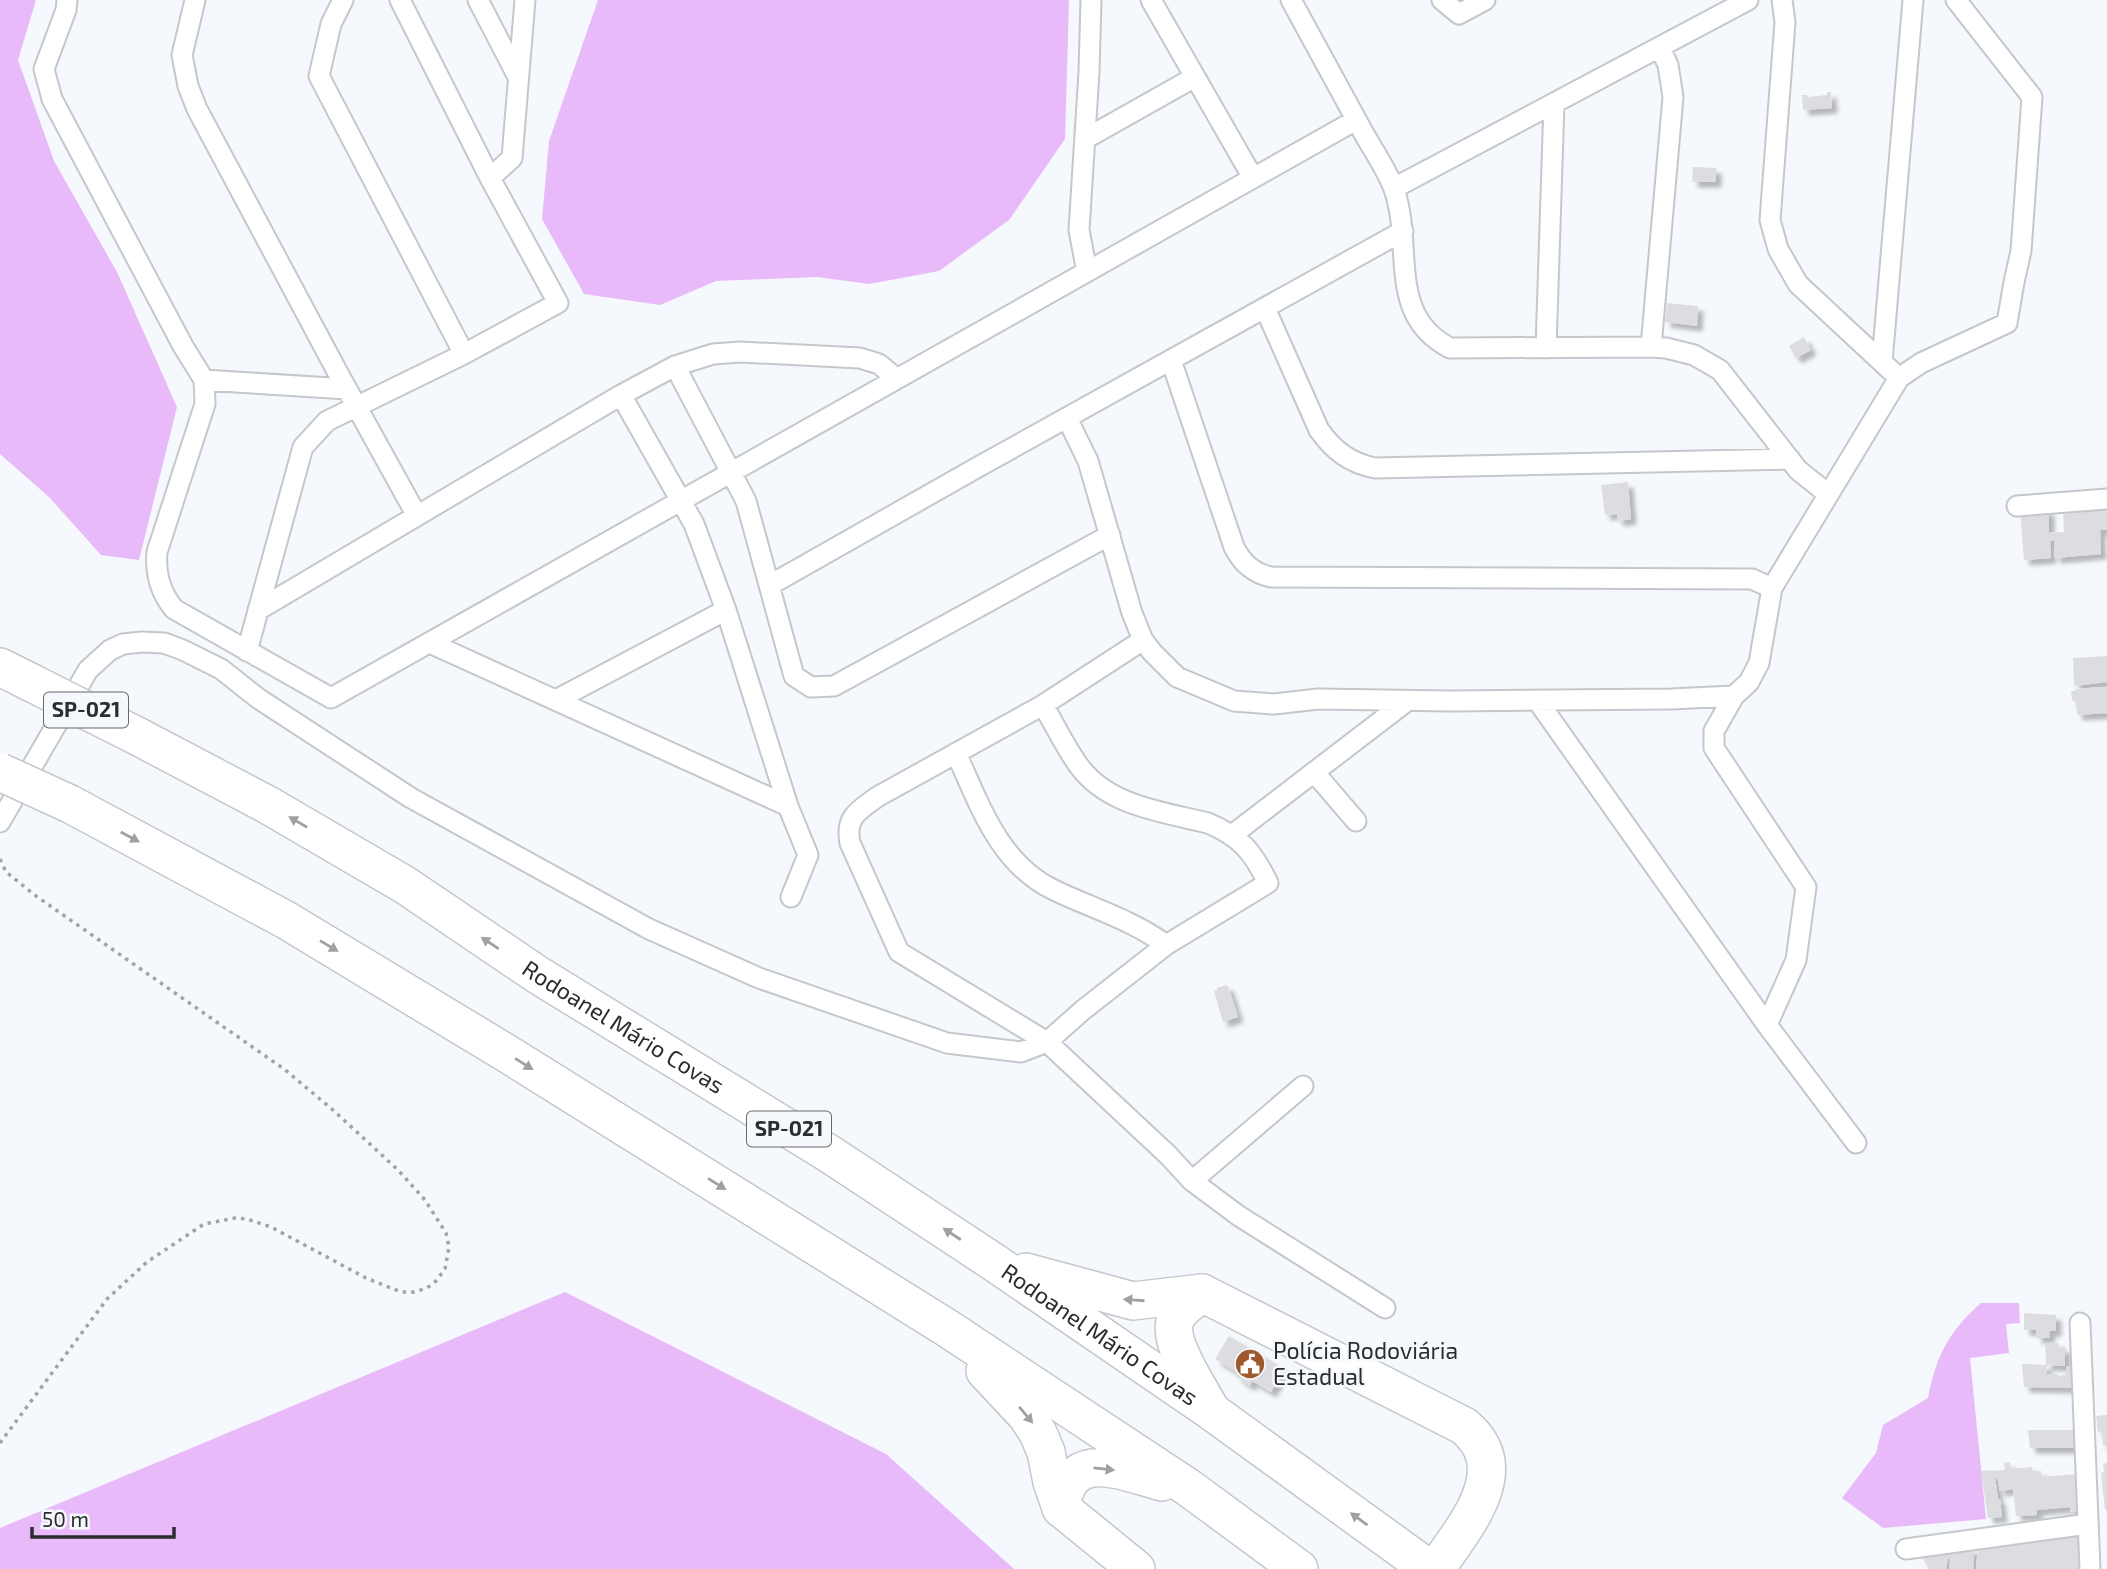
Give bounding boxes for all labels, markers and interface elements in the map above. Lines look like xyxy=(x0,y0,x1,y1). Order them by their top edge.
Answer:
road number: SP-021 xyxy=(44,692,128,728)
one-way arrow xyxy=(288,816,307,828)
one-way arrow xyxy=(120,831,140,842)
one-way arrow xyxy=(481,936,499,950)
one-way arrow xyxy=(320,940,339,953)
street label: Rodoanel Mário Covas xyxy=(518,954,730,1099)
one-way arrow xyxy=(514,1057,534,1070)
road number: SP-021 xyxy=(747,1112,831,1146)
one-way arrow xyxy=(707,1178,726,1191)
one-way arrow xyxy=(943,1227,961,1241)
street label: Rodoanel Mário Covas xyxy=(997,1257,1204,1411)
one-way arrow xyxy=(1123,1294,1145,1305)
place label: Polícia Rodoviária Estadual xyxy=(1273,1336,1458,1390)
public building icon: Polícia Rodoviária Estadual xyxy=(1233,1347,1267,1381)
one-way arrow xyxy=(1018,1406,1034,1424)
one-way arrow xyxy=(1093,1463,1115,1474)
scale bar xyxy=(32,1496,173,1540)
text: 50 m xyxy=(42,1506,89,1531)
one-way arrow xyxy=(1350,1512,1368,1526)

